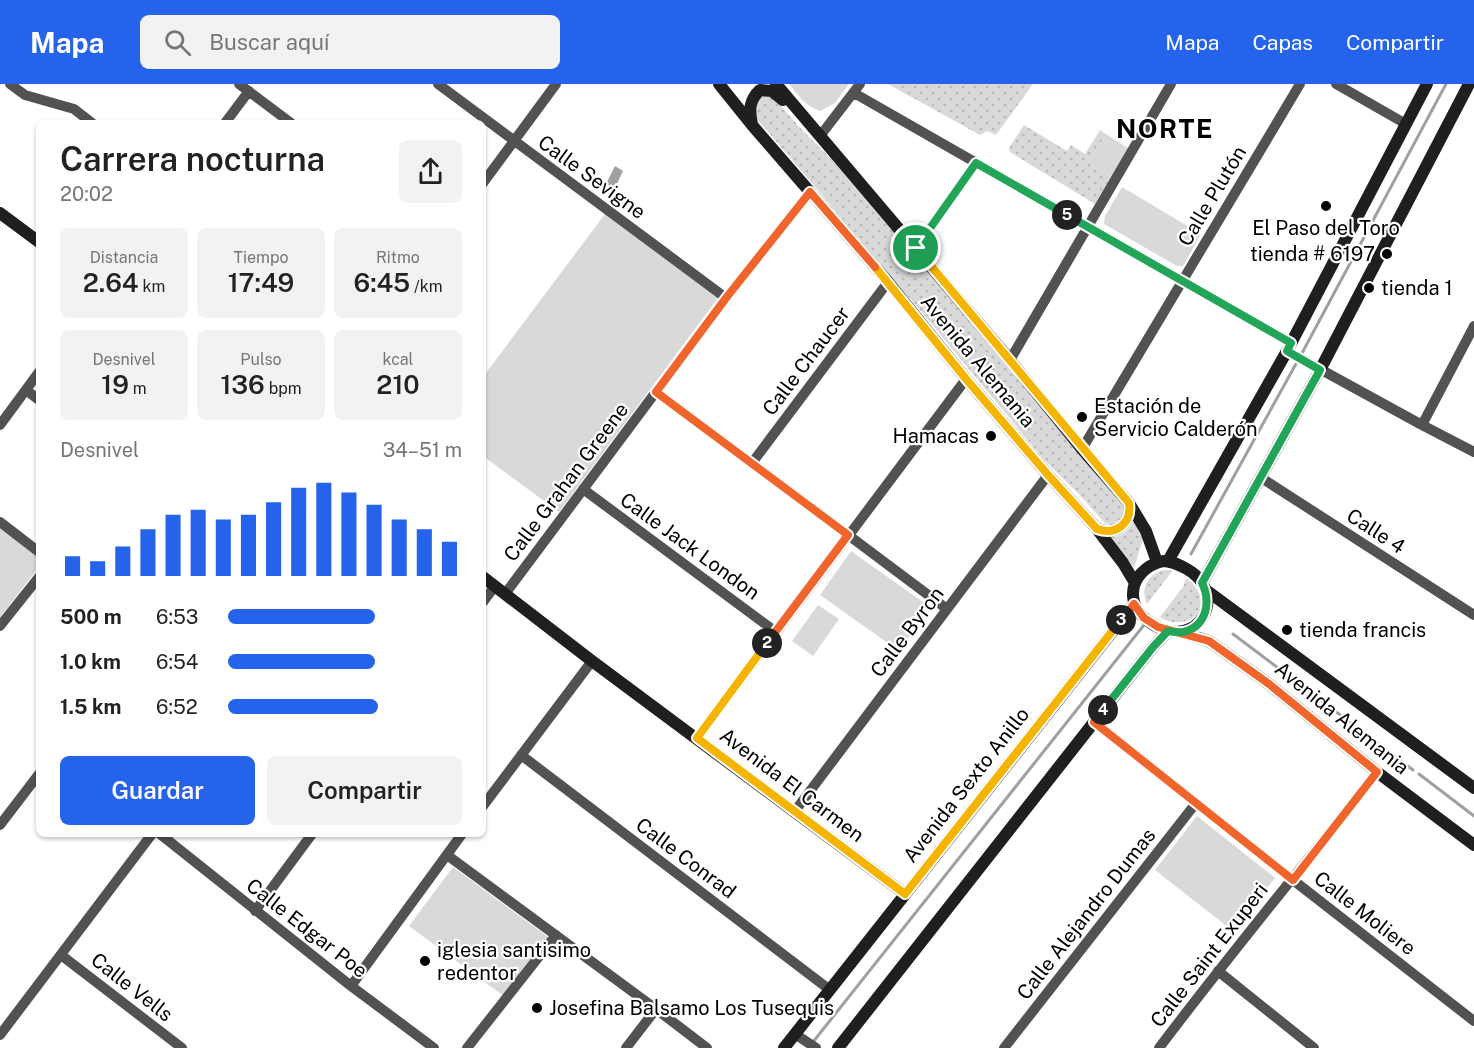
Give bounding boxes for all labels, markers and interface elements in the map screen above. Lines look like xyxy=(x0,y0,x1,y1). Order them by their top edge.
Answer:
search box xyxy=(140,15,560,69)
text: Mapa xyxy=(30,26,104,59)
icon: search xyxy=(161,26,194,59)
text: Buscar aquí xyxy=(209,29,329,55)
text: Mapa xyxy=(1165,30,1219,55)
text: Capas xyxy=(1252,30,1313,55)
text: Compartir xyxy=(1346,30,1444,55)
district label: NORTE xyxy=(1116,113,1214,144)
street label: Calle Sevigne xyxy=(534,130,650,224)
text: Carrera nocturna xyxy=(60,140,325,178)
button: share xyxy=(399,140,462,203)
street label: Calle Plutón xyxy=(1173,142,1251,250)
text: 20:02 xyxy=(60,182,113,206)
marker: El Paso del Toro xyxy=(1319,199,1333,213)
pin: 5 xyxy=(1052,200,1082,230)
text: 5 xyxy=(1062,205,1072,224)
place label: El Paso del Toro xyxy=(1252,216,1400,240)
pin xyxy=(890,222,941,273)
icon: arrive xyxy=(899,231,932,264)
place label: tienda # 6197 xyxy=(1250,242,1375,266)
marker: tienda # 6197 xyxy=(1380,247,1394,261)
text: Distancia xyxy=(90,248,158,267)
text: Tiempo xyxy=(234,248,288,267)
text: Ritmo xyxy=(376,248,420,267)
text: 2.64 xyxy=(83,267,139,298)
text: 17:49 xyxy=(228,267,294,298)
text: 6:45 xyxy=(353,267,410,298)
place label: tienda 1 xyxy=(1381,276,1453,300)
text: km xyxy=(139,277,165,296)
text: /km xyxy=(410,277,443,296)
marker: tienda 1 xyxy=(1362,281,1376,295)
street label: Avenida Alemania xyxy=(916,290,1040,432)
street label: Calle Chaucer xyxy=(757,302,855,420)
text: Desnivel xyxy=(92,350,156,369)
text: Pulso xyxy=(240,350,282,369)
text: kcal xyxy=(383,350,413,369)
text: 19 xyxy=(101,369,129,400)
text: 136 xyxy=(220,369,265,400)
text: 210 xyxy=(376,369,420,400)
text: m xyxy=(129,379,147,398)
text: bpm xyxy=(265,379,302,398)
place label: Estación de Servicio Calderón xyxy=(1094,394,1258,441)
street label: Calle Grahan Greene xyxy=(499,398,633,566)
marker: Estación de Servicio Calderón xyxy=(1075,410,1089,424)
place label: Hamacas xyxy=(893,424,979,448)
marker: Hamacas xyxy=(984,429,998,443)
text: Desnivel xyxy=(60,438,139,462)
text: 34–51 m xyxy=(383,438,462,462)
street label: Calle Jack London xyxy=(616,487,764,605)
street label: Calle 4 xyxy=(1342,503,1410,559)
street label: Calle Byron xyxy=(865,582,949,682)
text: 500 m xyxy=(60,605,122,629)
text: 6:53 xyxy=(156,605,198,629)
pin: 3 xyxy=(1106,605,1136,635)
text: 3 xyxy=(1116,610,1126,629)
place label: tienda francis xyxy=(1299,618,1426,642)
marker: tienda francis xyxy=(1280,623,1294,637)
pin: 2 xyxy=(752,628,782,658)
text: 2 xyxy=(762,633,772,652)
text: 1.0 km xyxy=(60,650,121,674)
text: 6:54 xyxy=(156,650,198,674)
street label: Avenida Alemania xyxy=(1270,657,1414,779)
text: 1.5 km xyxy=(60,695,121,719)
text: 6:52 xyxy=(156,695,198,719)
pin: 4 xyxy=(1088,695,1118,725)
text: 4 xyxy=(1098,700,1108,719)
street label: Avenida Sexto Anillo xyxy=(898,703,1034,867)
street label: Avenida El Carmen xyxy=(715,723,869,847)
button: Guardar xyxy=(60,756,255,825)
button: Compartir xyxy=(267,756,462,825)
street label: Calle Conrad xyxy=(631,813,741,903)
street label: Calle Alejandro Dumas xyxy=(1012,824,1160,1004)
street label: Calle Moliere xyxy=(1309,866,1421,960)
street label: Calle Edgar Poe xyxy=(242,873,372,983)
street label: Calle Saint Exuperi xyxy=(1145,878,1273,1032)
place label: iglesia santisimo redentor xyxy=(437,938,591,985)
street label: Calle Vells xyxy=(86,948,178,1026)
marker: iglesia santisimo redentor xyxy=(418,954,432,968)
place label: Josefina Balsamo Los Tusequis xyxy=(549,996,834,1020)
marker: Josefina Balsamo Los Tusequis xyxy=(530,1001,544,1015)

